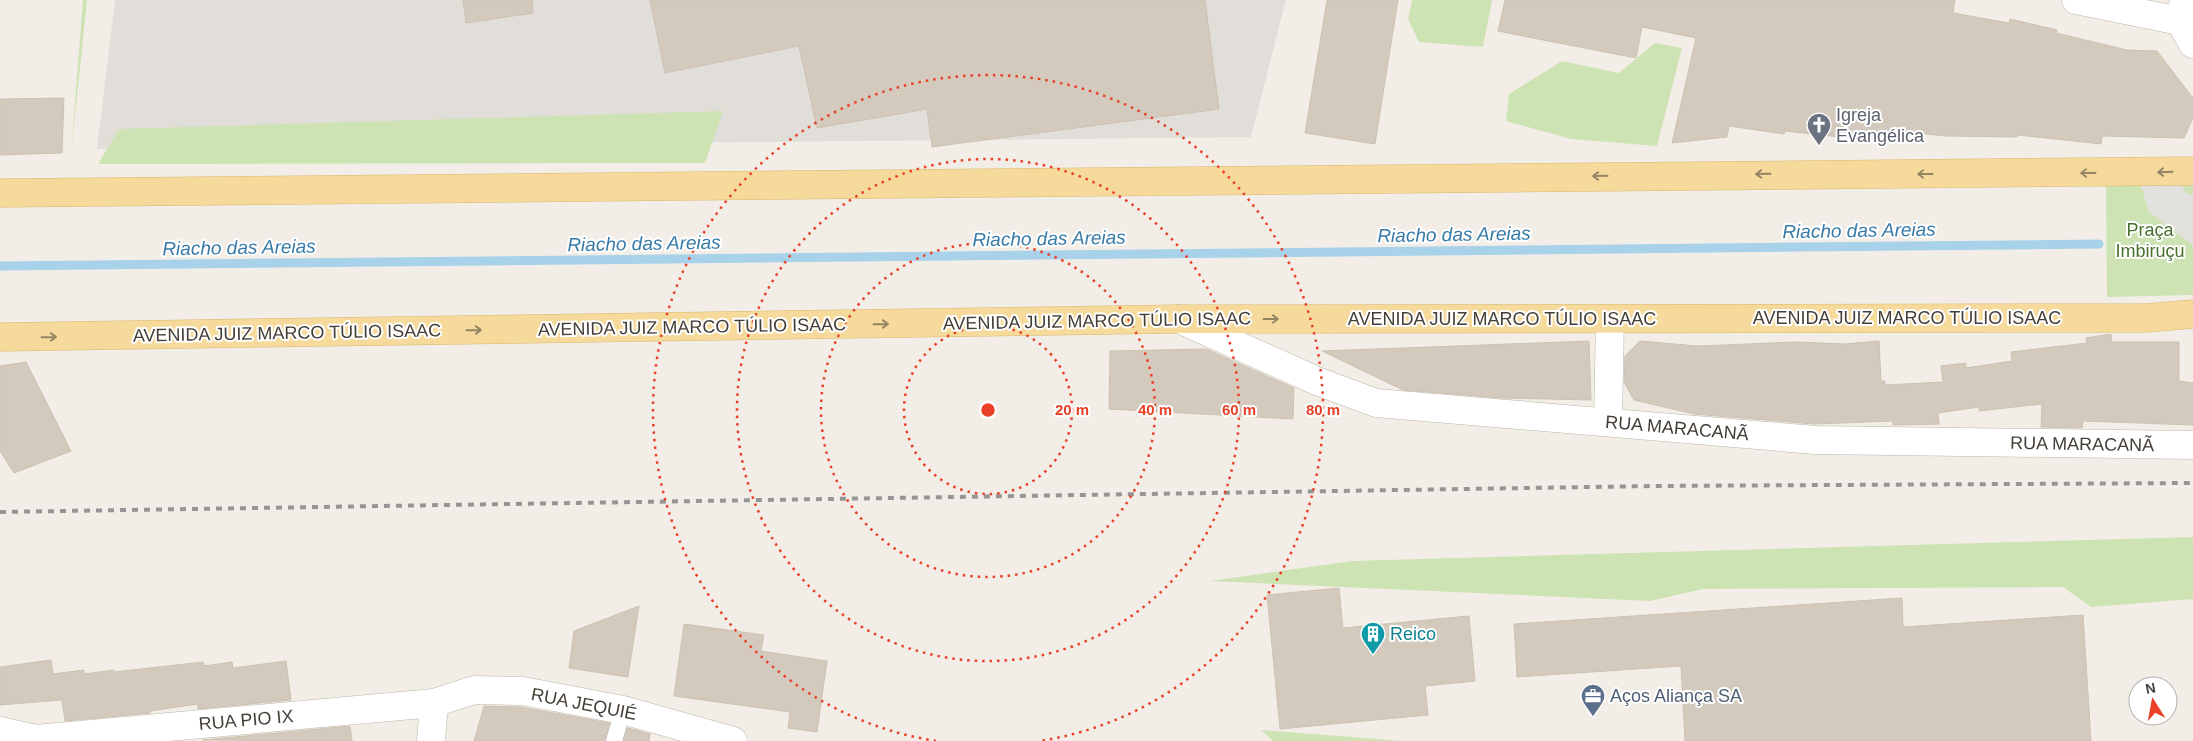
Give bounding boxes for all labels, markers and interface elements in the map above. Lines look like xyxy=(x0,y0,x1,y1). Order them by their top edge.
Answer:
place label: Igreja Evangélica xyxy=(1836,105,1925,146)
church icon: Igreja Evangélica xyxy=(1806,112,1832,146)
one-way arrow xyxy=(2157,167,2174,177)
one-way arrow xyxy=(2080,168,2096,178)
one-way arrow xyxy=(1755,169,1772,179)
one-way arrow xyxy=(1918,169,1934,179)
one-way arrow xyxy=(1593,171,1609,181)
water label: Riacho das Areias xyxy=(1782,219,1936,242)
park label: Praça Imbiruçu xyxy=(2115,220,2185,261)
water label: Riacho das Areias xyxy=(1377,223,1531,246)
water label: Riacho das Areias xyxy=(972,227,1126,250)
water label: Riacho das Areias xyxy=(567,232,721,255)
water label: Riacho das Areias xyxy=(162,236,316,259)
street label: AVENIDA JUIZ MARCO TÚLIO ISAAC xyxy=(943,307,1251,334)
street label: AVENIDA JUIZ MARCO TÚLIO ISAAC xyxy=(1753,307,2061,328)
street label: AVENIDA JUIZ MARCO TÚLIO ISAAC xyxy=(1348,308,1656,329)
street label: AVENIDA JUIZ MARCO TÚLIO ISAAC xyxy=(538,313,846,340)
one-way arrow xyxy=(1262,314,1279,324)
street label: AVENIDA JUIZ MARCO TÚLIO ISAAC xyxy=(133,319,441,346)
one-way arrow xyxy=(872,319,889,329)
one-way arrow xyxy=(465,325,481,335)
one-way arrow xyxy=(40,332,56,341)
centre of rings xyxy=(979,401,997,419)
text: 20 m xyxy=(1055,401,1089,418)
text: 40 m xyxy=(1138,401,1172,418)
text: 60 m xyxy=(1222,401,1256,418)
text: 80 m xyxy=(1306,401,1340,418)
street label: RUA MARACANÃ xyxy=(1604,411,1750,444)
street label: RUA MARACANÃ xyxy=(2010,432,2154,455)
building icon: Reico xyxy=(1360,621,1386,655)
place label: Reico xyxy=(1390,624,1436,644)
north arrow xyxy=(2128,676,2178,726)
text: N xyxy=(2144,679,2157,697)
office icon: Aços Aliança SA xyxy=(1580,683,1606,717)
street label: RUA JEQUIÉ xyxy=(530,684,638,724)
place label: Aços Aliança SA xyxy=(1610,686,1742,706)
street label: RUA PIO IX xyxy=(198,706,294,734)

